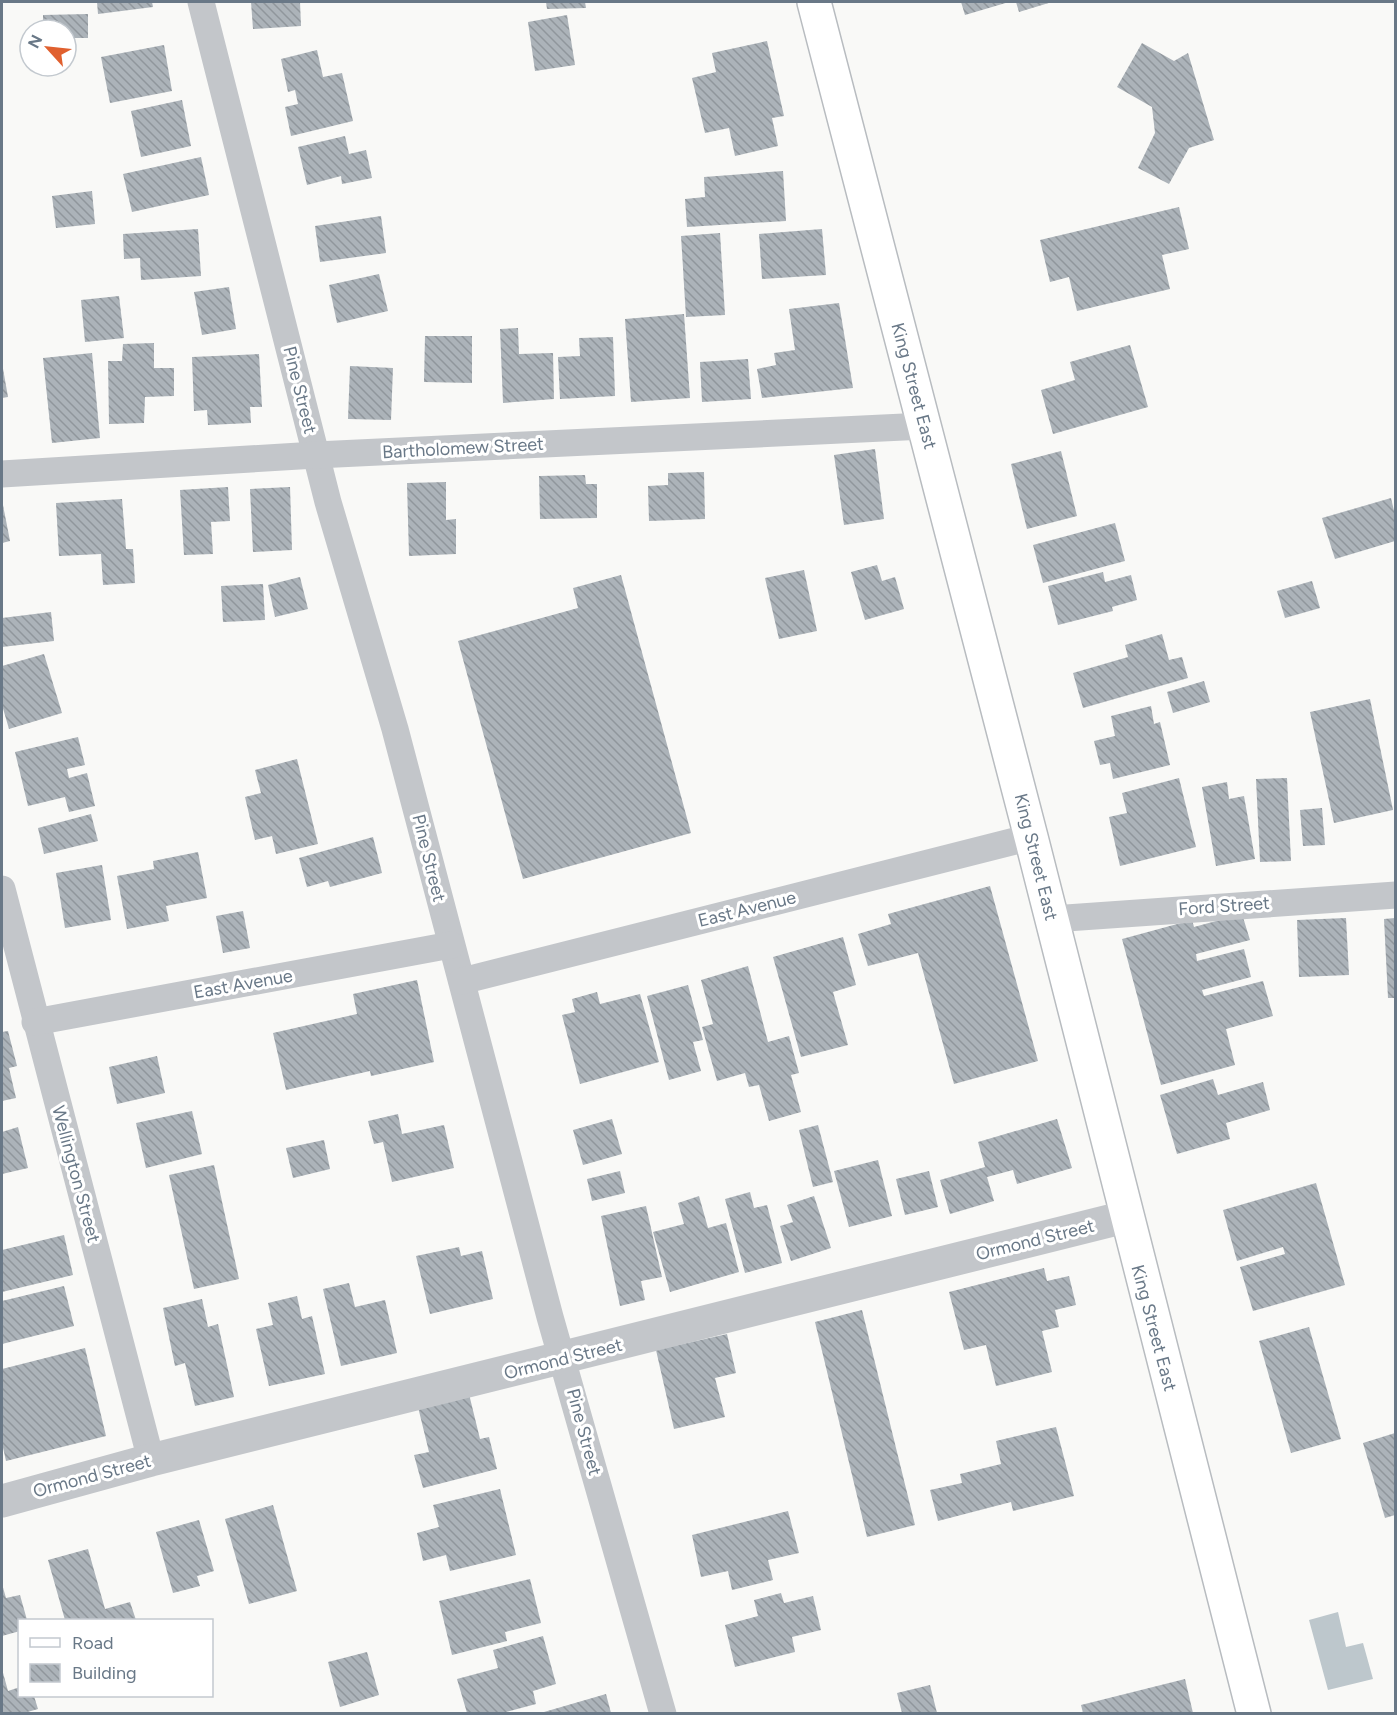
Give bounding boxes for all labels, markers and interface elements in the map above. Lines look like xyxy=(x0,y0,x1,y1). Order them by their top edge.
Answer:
north arrow xyxy=(18,18,78,78)
text: N xyxy=(24,32,46,51)
street label: King Street East xyxy=(887,320,942,452)
street label: Pine Street xyxy=(279,344,322,436)
street label: Bartholomew Street xyxy=(382,433,545,463)
street label: King Street East xyxy=(1010,791,1062,923)
street label: Pine Street xyxy=(408,812,451,904)
street label: East Avenue xyxy=(696,886,799,932)
street label: Ford Street xyxy=(1178,892,1271,920)
street label: East Avenue xyxy=(192,964,294,1004)
street label: Wellington Street xyxy=(47,1103,105,1245)
street label: Ormond Street xyxy=(974,1215,1097,1265)
street label: King Street East xyxy=(1127,1262,1182,1394)
street label: Ormond Street xyxy=(502,1334,625,1384)
street label: Pine Street xyxy=(562,1386,606,1478)
street label: Ormond Street xyxy=(31,1450,154,1502)
legend xyxy=(18,1619,213,1697)
text: Road xyxy=(72,1632,113,1654)
text: Building xyxy=(72,1662,137,1684)

